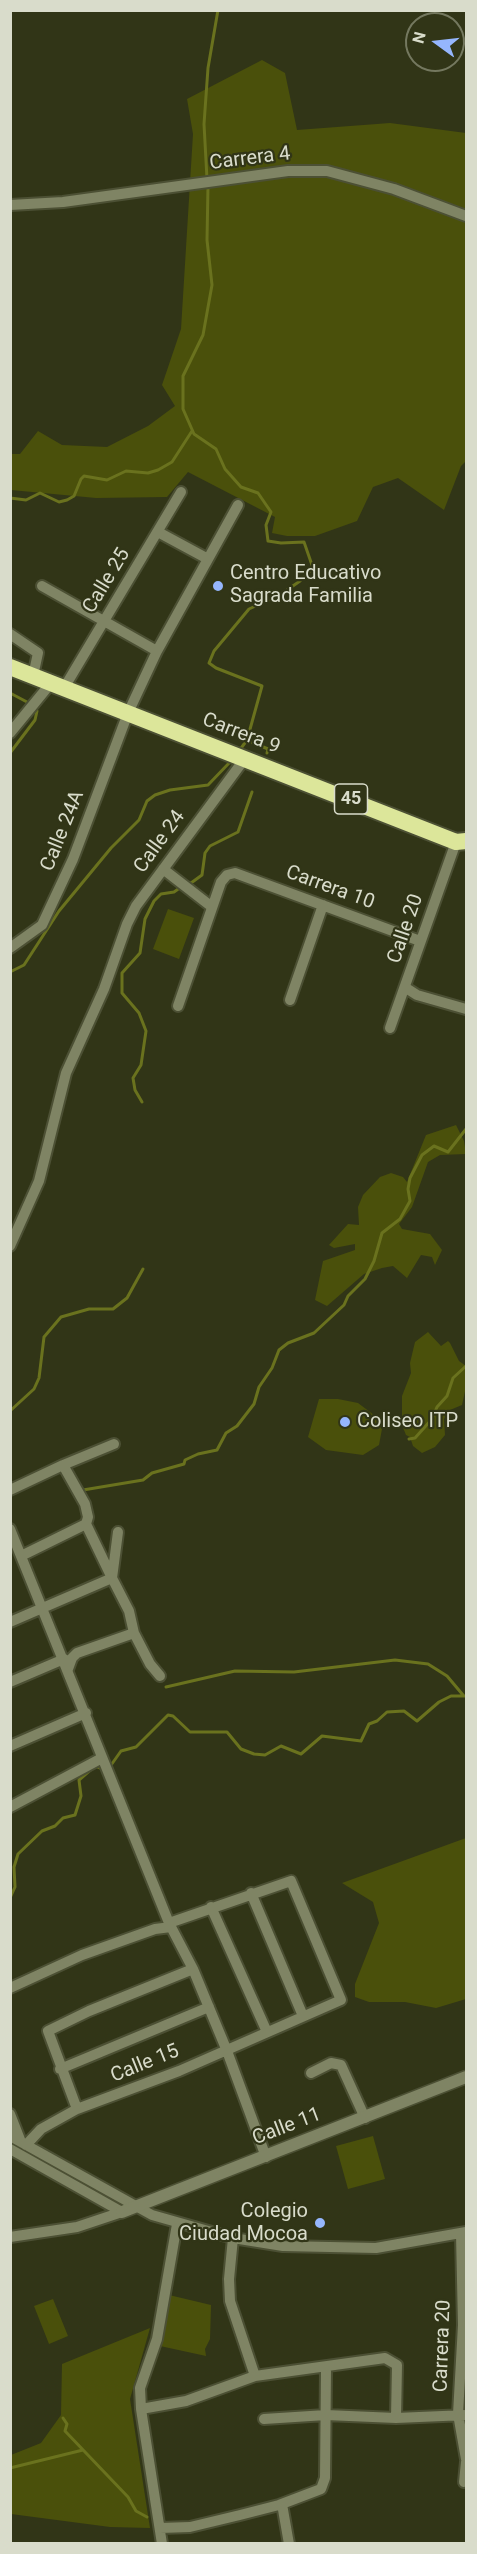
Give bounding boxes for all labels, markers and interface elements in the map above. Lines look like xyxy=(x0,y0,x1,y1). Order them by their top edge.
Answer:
north arrow xyxy=(405,12,465,72)
text: N xyxy=(408,30,430,46)
street label: Carrera 4 xyxy=(208,142,292,176)
street label: Calle 25 xyxy=(78,544,136,618)
place label: Centro Educativo Sagrada Familia xyxy=(230,562,381,609)
marker: Centro Educativo Sagrada Familia xyxy=(211,579,225,593)
street label: Carrera 9 xyxy=(199,708,283,760)
road number: 45 xyxy=(334,784,368,814)
street label: Calle 24A xyxy=(36,787,90,875)
street label: Calle 24 xyxy=(129,806,191,878)
street label: Carrera 10 xyxy=(282,861,378,915)
street label: Calle 20 xyxy=(383,891,429,967)
place label: Coliseo ITP xyxy=(357,1410,458,1434)
marker: Coliseo ITP xyxy=(338,1415,352,1429)
street label: Calle 15 xyxy=(107,2039,183,2089)
street label: Calle 11 xyxy=(249,2103,325,2151)
place label: Colegio Ciudad Mocoa xyxy=(179,2200,308,2247)
marker: Colegio Ciudad Mocoa xyxy=(313,2216,327,2230)
street label: Carrera 20 xyxy=(429,2299,457,2393)

